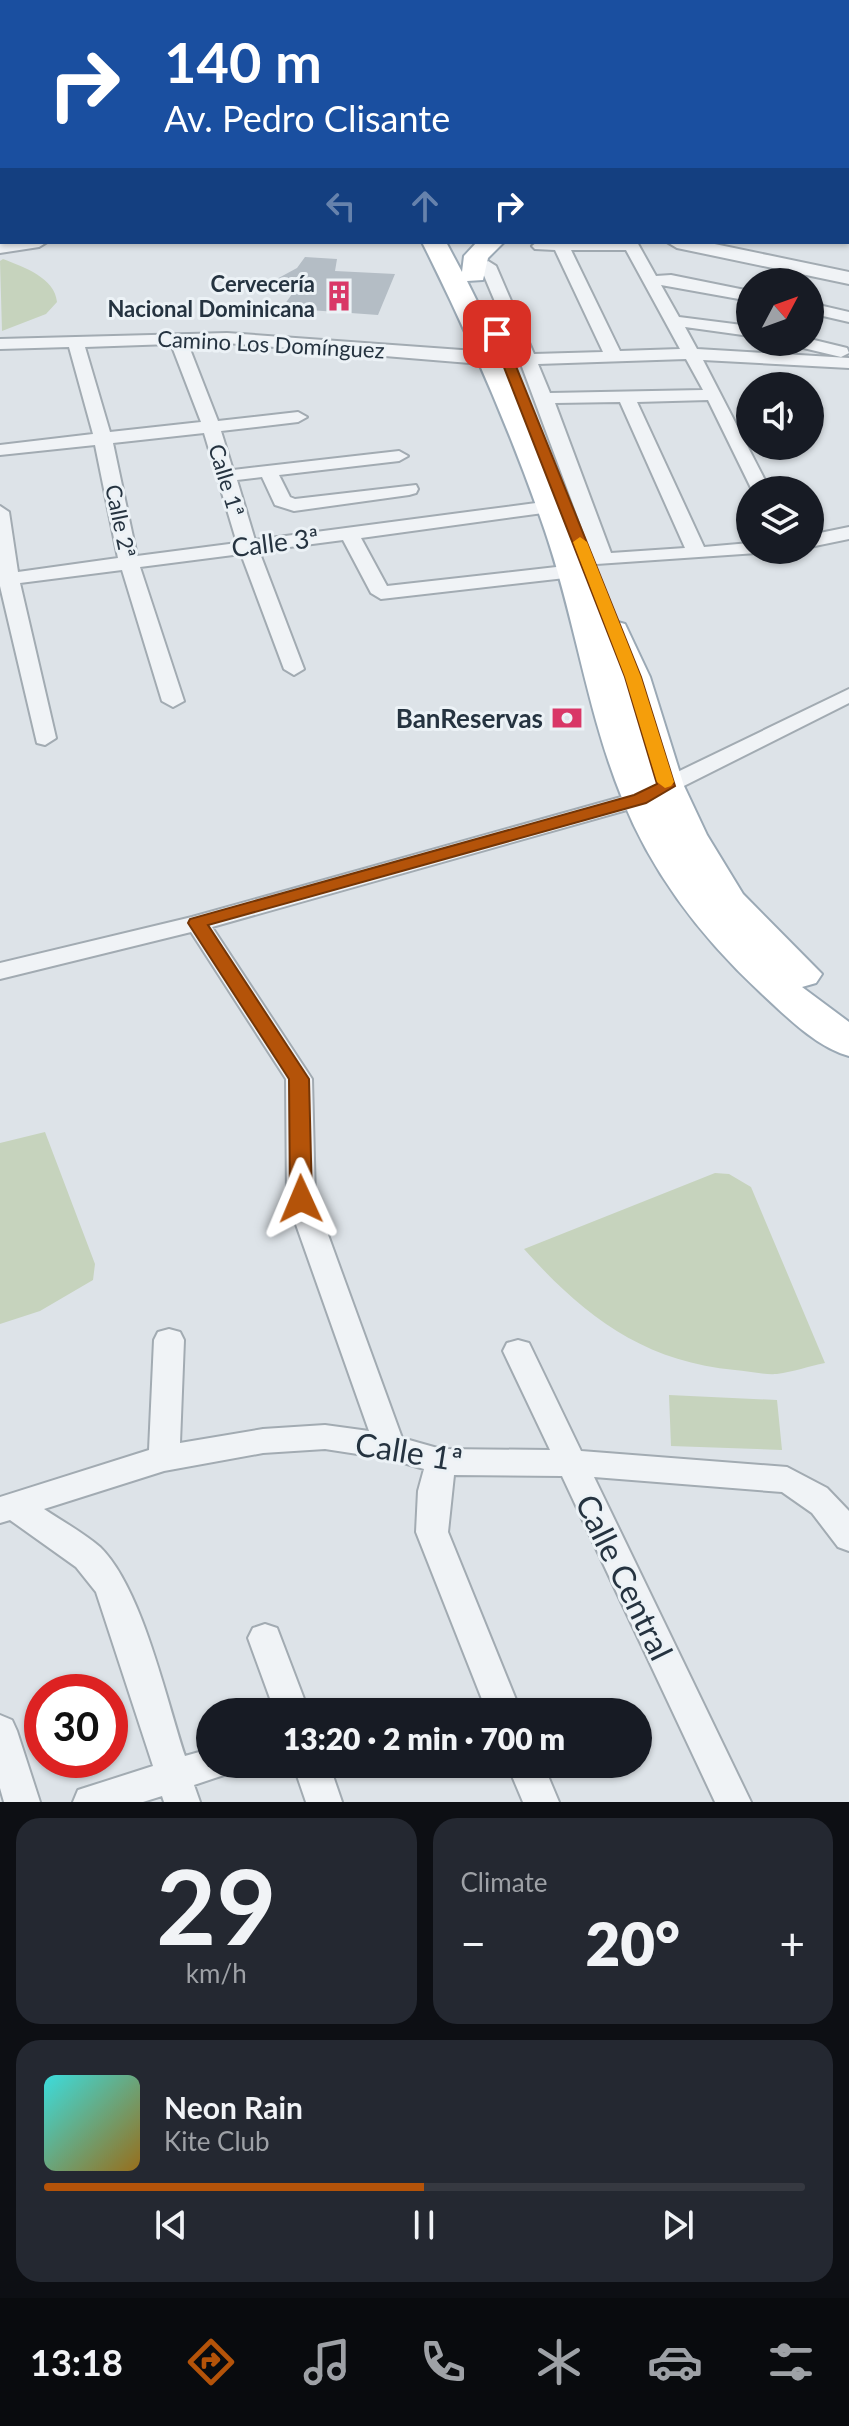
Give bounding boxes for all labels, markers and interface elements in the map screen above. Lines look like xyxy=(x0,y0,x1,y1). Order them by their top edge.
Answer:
text: 140 m xyxy=(164,28,322,95)
icon: right xyxy=(32,32,136,136)
text: Av. Pedro Clisante xyxy=(164,96,450,140)
icon: left xyxy=(319,184,363,228)
icon: ahead xyxy=(403,184,447,228)
icon: right xyxy=(487,184,531,228)
north arrow xyxy=(736,268,824,356)
map controls xyxy=(736,268,824,564)
place label: Cervecería Nacional Dominicana xyxy=(107,270,315,322)
building icon: Cervecería Nacional Dominicana xyxy=(322,279,356,313)
pin xyxy=(463,300,531,368)
icon: arrive xyxy=(475,312,519,356)
street label: Camino Los Domínguez xyxy=(157,325,385,363)
button: sound xyxy=(736,372,824,460)
street label: Calle 1ª xyxy=(203,441,251,519)
button: layers xyxy=(736,476,824,564)
street label: Calle 2ª xyxy=(100,482,142,560)
street label: Calle 3ª xyxy=(230,521,320,563)
bank icon: BanReservas xyxy=(550,701,584,735)
place label: BanReservas xyxy=(396,702,543,734)
position arrow xyxy=(259,1157,343,1241)
street label: Calle 1ª xyxy=(353,1423,465,1479)
street label: Calle Central xyxy=(568,1488,682,1666)
speed limit sign: 30 xyxy=(24,1674,128,1778)
text: 13:20 · 2 min · 700 m xyxy=(283,1720,565,1756)
text: 29 xyxy=(156,1842,277,1967)
text: Climate xyxy=(461,1866,547,1898)
text: 20° xyxy=(585,1907,680,1979)
text: − xyxy=(461,1917,486,1969)
text: + xyxy=(779,1917,805,1969)
text: km/h xyxy=(186,1957,247,1989)
text: Neon Rain xyxy=(164,2089,303,2125)
text: Kite Club xyxy=(164,2125,270,2157)
icon: previous xyxy=(149,2203,193,2247)
icon: pause xyxy=(402,2203,446,2247)
icon: next xyxy=(656,2203,700,2247)
icon: directions xyxy=(183,2334,239,2390)
icon: music xyxy=(299,2334,355,2390)
icon: phone xyxy=(415,2334,471,2390)
icon: climate xyxy=(531,2334,587,2390)
icon: car xyxy=(647,2334,703,2390)
icon: filters xyxy=(763,2334,819,2390)
text: 13:18 xyxy=(30,2340,123,2384)

